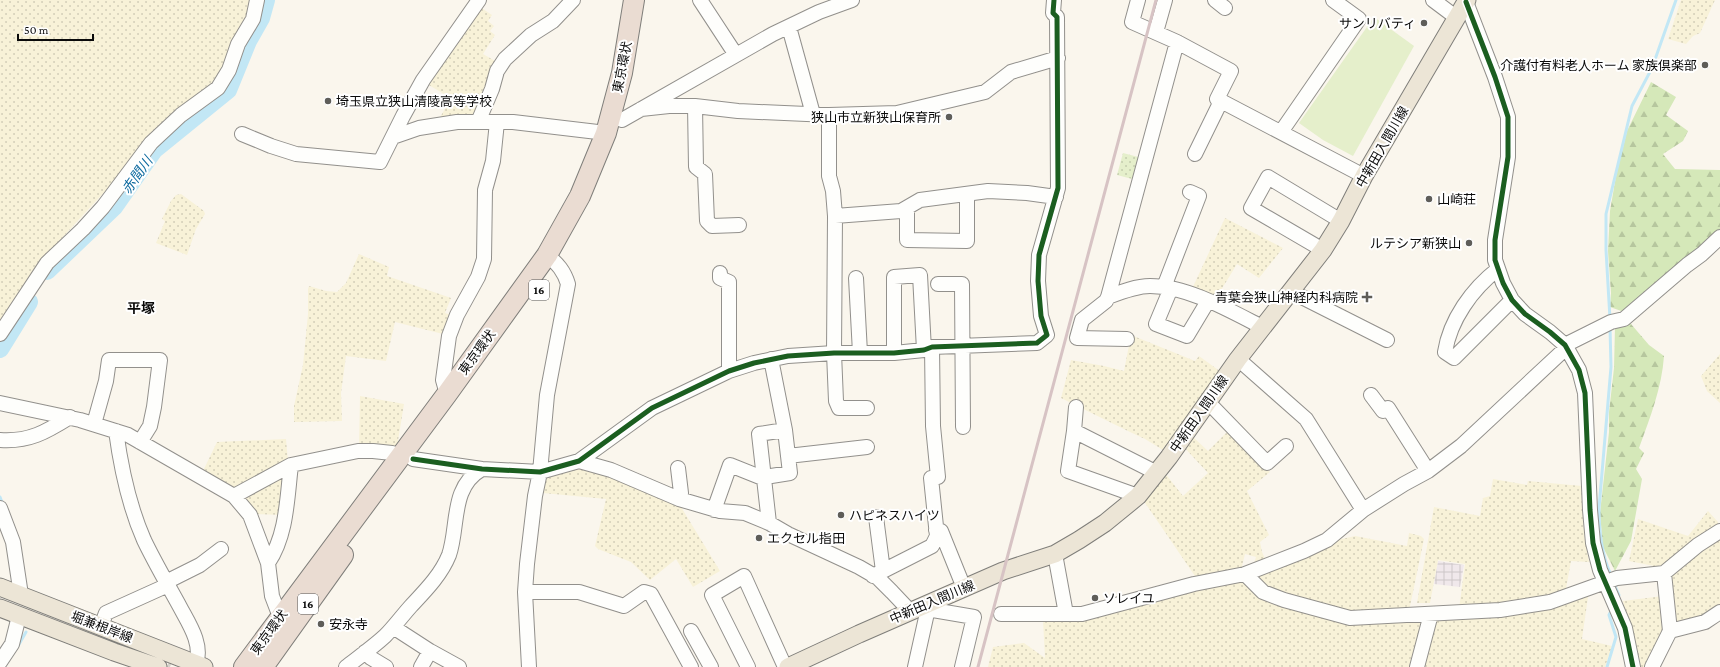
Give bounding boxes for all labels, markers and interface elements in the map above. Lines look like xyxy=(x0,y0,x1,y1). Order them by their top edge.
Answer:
scale bar xyxy=(18,16,93,42)
place label: サンリバティ xyxy=(1339,16,1416,31)
marker: サンリバティ xyxy=(1419,18,1429,28)
text: 50 m xyxy=(24,23,49,37)
street label: 東京環状 xyxy=(610,40,634,94)
place label: 介護付有料老人ホーム 家族倶楽部 xyxy=(1500,58,1697,73)
marker: 介護付有料老人ホーム 家族倶楽部 xyxy=(1700,60,1710,70)
place label: 埼玉県立狭山清陵高等学校 xyxy=(336,94,492,109)
marker: 埼玉県立狭山清陵高等学校 xyxy=(323,96,333,106)
street label: 中新田入間川線 xyxy=(1353,104,1411,190)
place label: 狭山市立新狭山保育所 xyxy=(811,110,941,125)
marker: 狭山市立新狭山保育所 xyxy=(944,112,954,122)
water label: 赤間川 xyxy=(118,152,157,197)
place label: 山崎荘 xyxy=(1437,192,1476,207)
marker: 山崎荘 xyxy=(1424,194,1434,204)
place label: ルテシア新狭山 xyxy=(1370,236,1461,251)
marker: ルテシア新狭山 xyxy=(1464,238,1474,248)
road number: 16 xyxy=(529,280,549,300)
place label: 青葉会狭山神経内科病院 xyxy=(1215,290,1358,305)
marker: 青葉会狭山神経内科病院 xyxy=(1361,291,1373,303)
district label: 平塚 xyxy=(127,300,155,316)
street label: 東京環状 xyxy=(456,327,498,377)
street label: 中新田入間川線 xyxy=(1167,372,1231,456)
place label: ハピネスハイツ xyxy=(849,508,940,523)
marker: ハピネスハイツ xyxy=(836,510,846,520)
place label: エクセル指田 xyxy=(767,531,845,546)
marker: エクセル指田 xyxy=(754,533,764,543)
street label: 中新田入間川線 xyxy=(887,577,977,627)
place label: ソレイユ xyxy=(1103,591,1155,606)
marker: ソレイユ xyxy=(1090,593,1100,603)
road number: 16 xyxy=(298,594,318,614)
street label: 東京環状 xyxy=(248,607,290,657)
street label: 堀兼根岸線 xyxy=(69,608,135,646)
place label: 安永寺 xyxy=(329,617,368,632)
marker: 安永寺 xyxy=(316,619,326,629)

